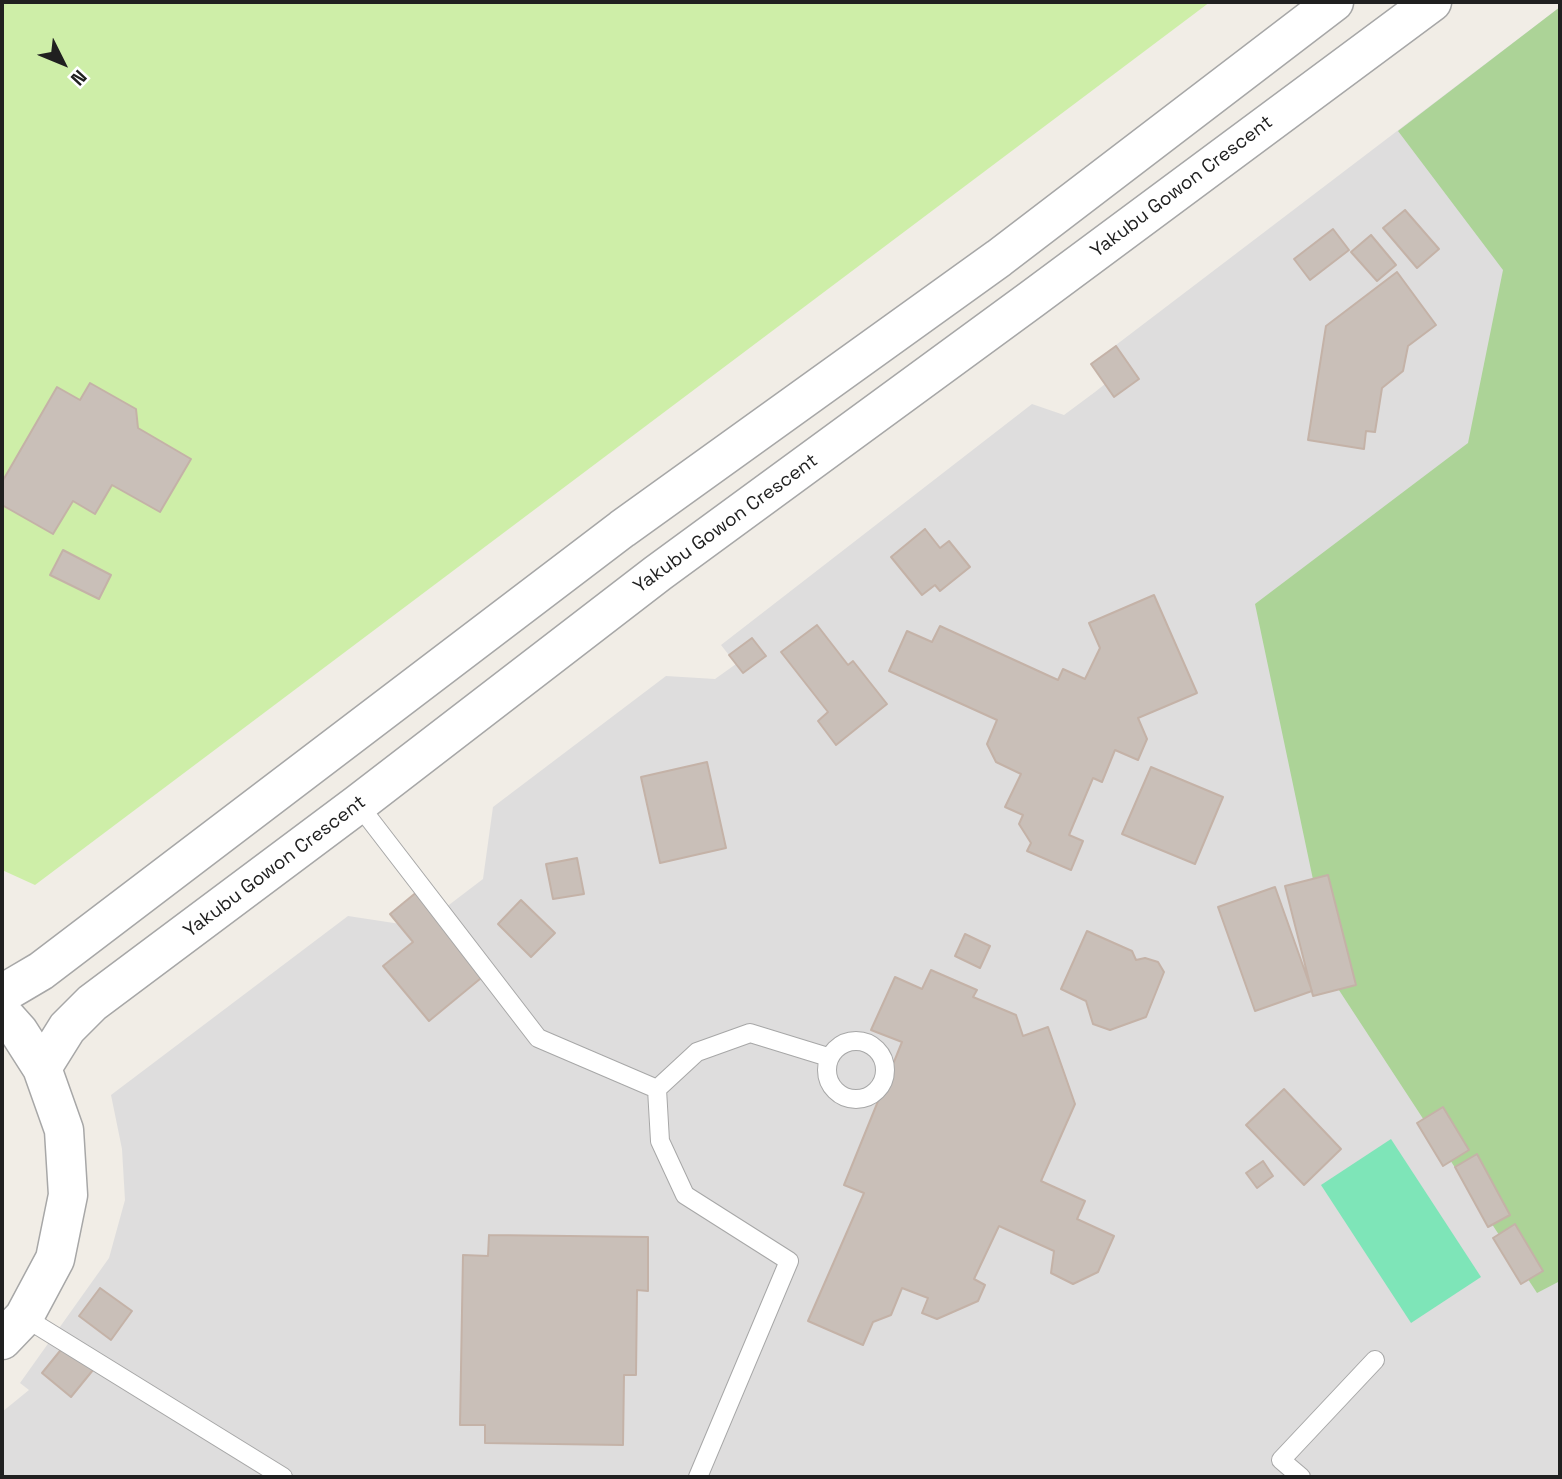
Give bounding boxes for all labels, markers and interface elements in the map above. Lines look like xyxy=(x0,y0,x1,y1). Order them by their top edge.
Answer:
north arrow xyxy=(28,28,98,98)
text: N xyxy=(65,64,92,91)
street label: Yakubu Gowon Crescent xyxy=(1086,111,1278,263)
street label: Yakubu Gowon Crescent xyxy=(630,450,822,598)
street label: Yakubu Gowon Crescent xyxy=(179,791,371,943)

